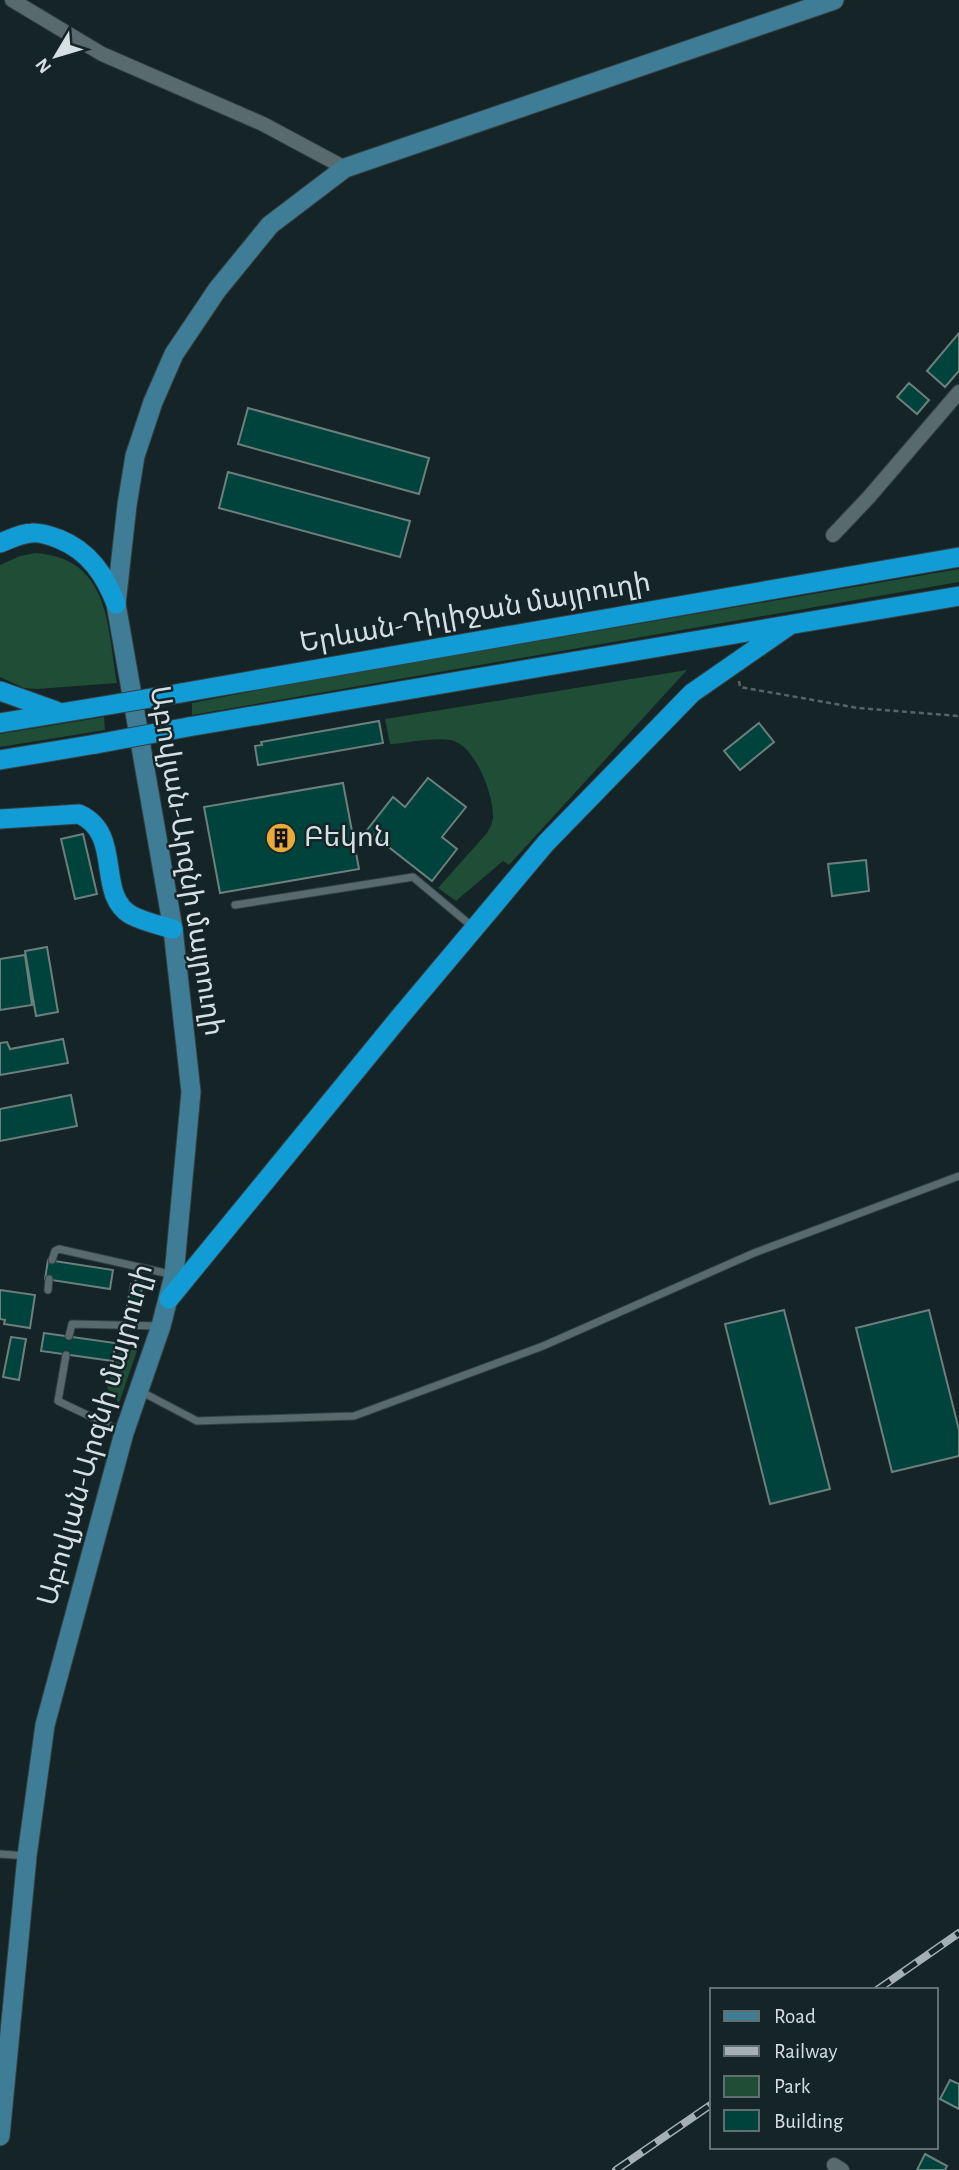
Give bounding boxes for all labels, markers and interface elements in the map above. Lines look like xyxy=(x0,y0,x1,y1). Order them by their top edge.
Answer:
north arrow xyxy=(21,21,91,91)
text: N xyxy=(32,54,55,77)
street label: Երևան-Դիլիջան մայրուղի xyxy=(297,568,653,659)
street label: Աբովյան-Արզնի մայրուղի xyxy=(143,684,228,1038)
building icon: Բեկոն xyxy=(264,821,298,855)
place label: Բեկոն xyxy=(304,824,390,853)
street label: Աբովյան-Արզնի մայրուղի xyxy=(34,1261,159,1609)
legend xyxy=(710,1988,938,2149)
text: Road xyxy=(774,2006,816,2027)
text: Railway xyxy=(774,2041,837,2062)
text: Park xyxy=(774,2076,811,2097)
text: Building xyxy=(774,2111,844,2132)

